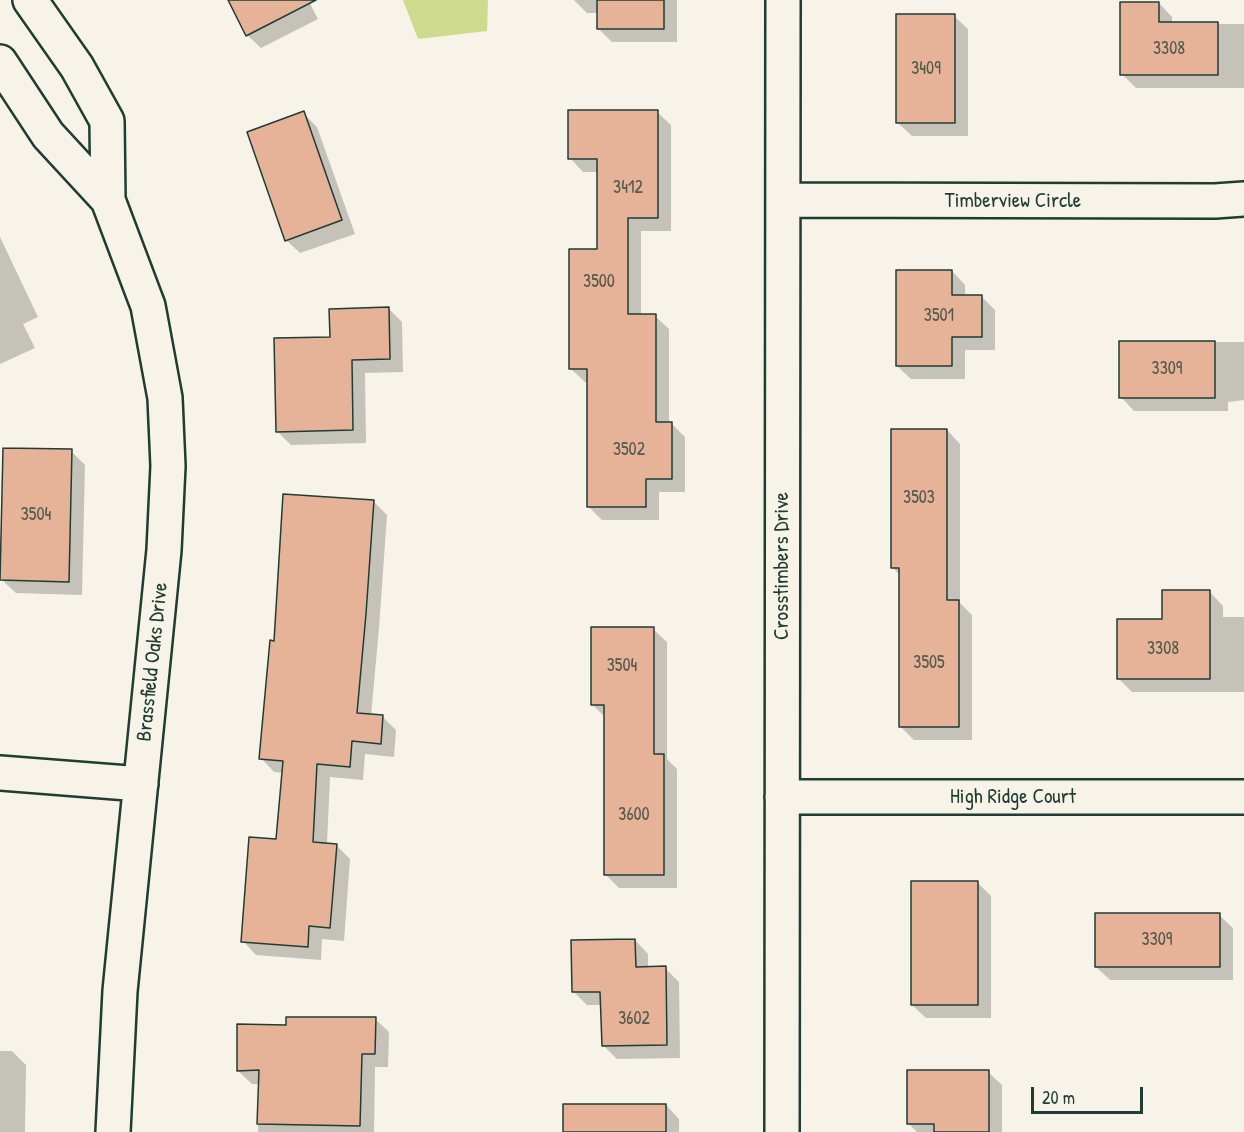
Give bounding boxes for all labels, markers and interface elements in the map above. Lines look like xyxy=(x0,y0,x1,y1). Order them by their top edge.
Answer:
house number: 3308 xyxy=(1153,38,1185,60)
house number: 3409 xyxy=(911,58,941,80)
house number: 3412 xyxy=(613,177,643,199)
street label: Timberview Circle xyxy=(945,188,1081,214)
house number: 3500 xyxy=(583,271,615,293)
house number: 3501 xyxy=(924,305,954,327)
house number: 3309 xyxy=(1152,358,1182,380)
house number: 3502 xyxy=(613,439,645,461)
house number: 3503 xyxy=(903,487,935,509)
street label: Crosstimbers Drive xyxy=(769,492,795,640)
house number: 3504 xyxy=(21,504,51,526)
street label: Brassfield Oaks Drive xyxy=(132,581,174,743)
house number: 3308 xyxy=(1147,638,1179,660)
house number: 3505 xyxy=(913,652,945,674)
house number: 3504 xyxy=(607,655,637,677)
street label: High Ridge Court xyxy=(950,784,1076,810)
house number: 3600 xyxy=(618,804,650,826)
house number: 3309 xyxy=(1142,929,1172,951)
house number: 3602 xyxy=(618,1008,650,1030)
scale bar xyxy=(1034,1075,1146,1113)
text: 20 m xyxy=(1042,1085,1075,1110)

